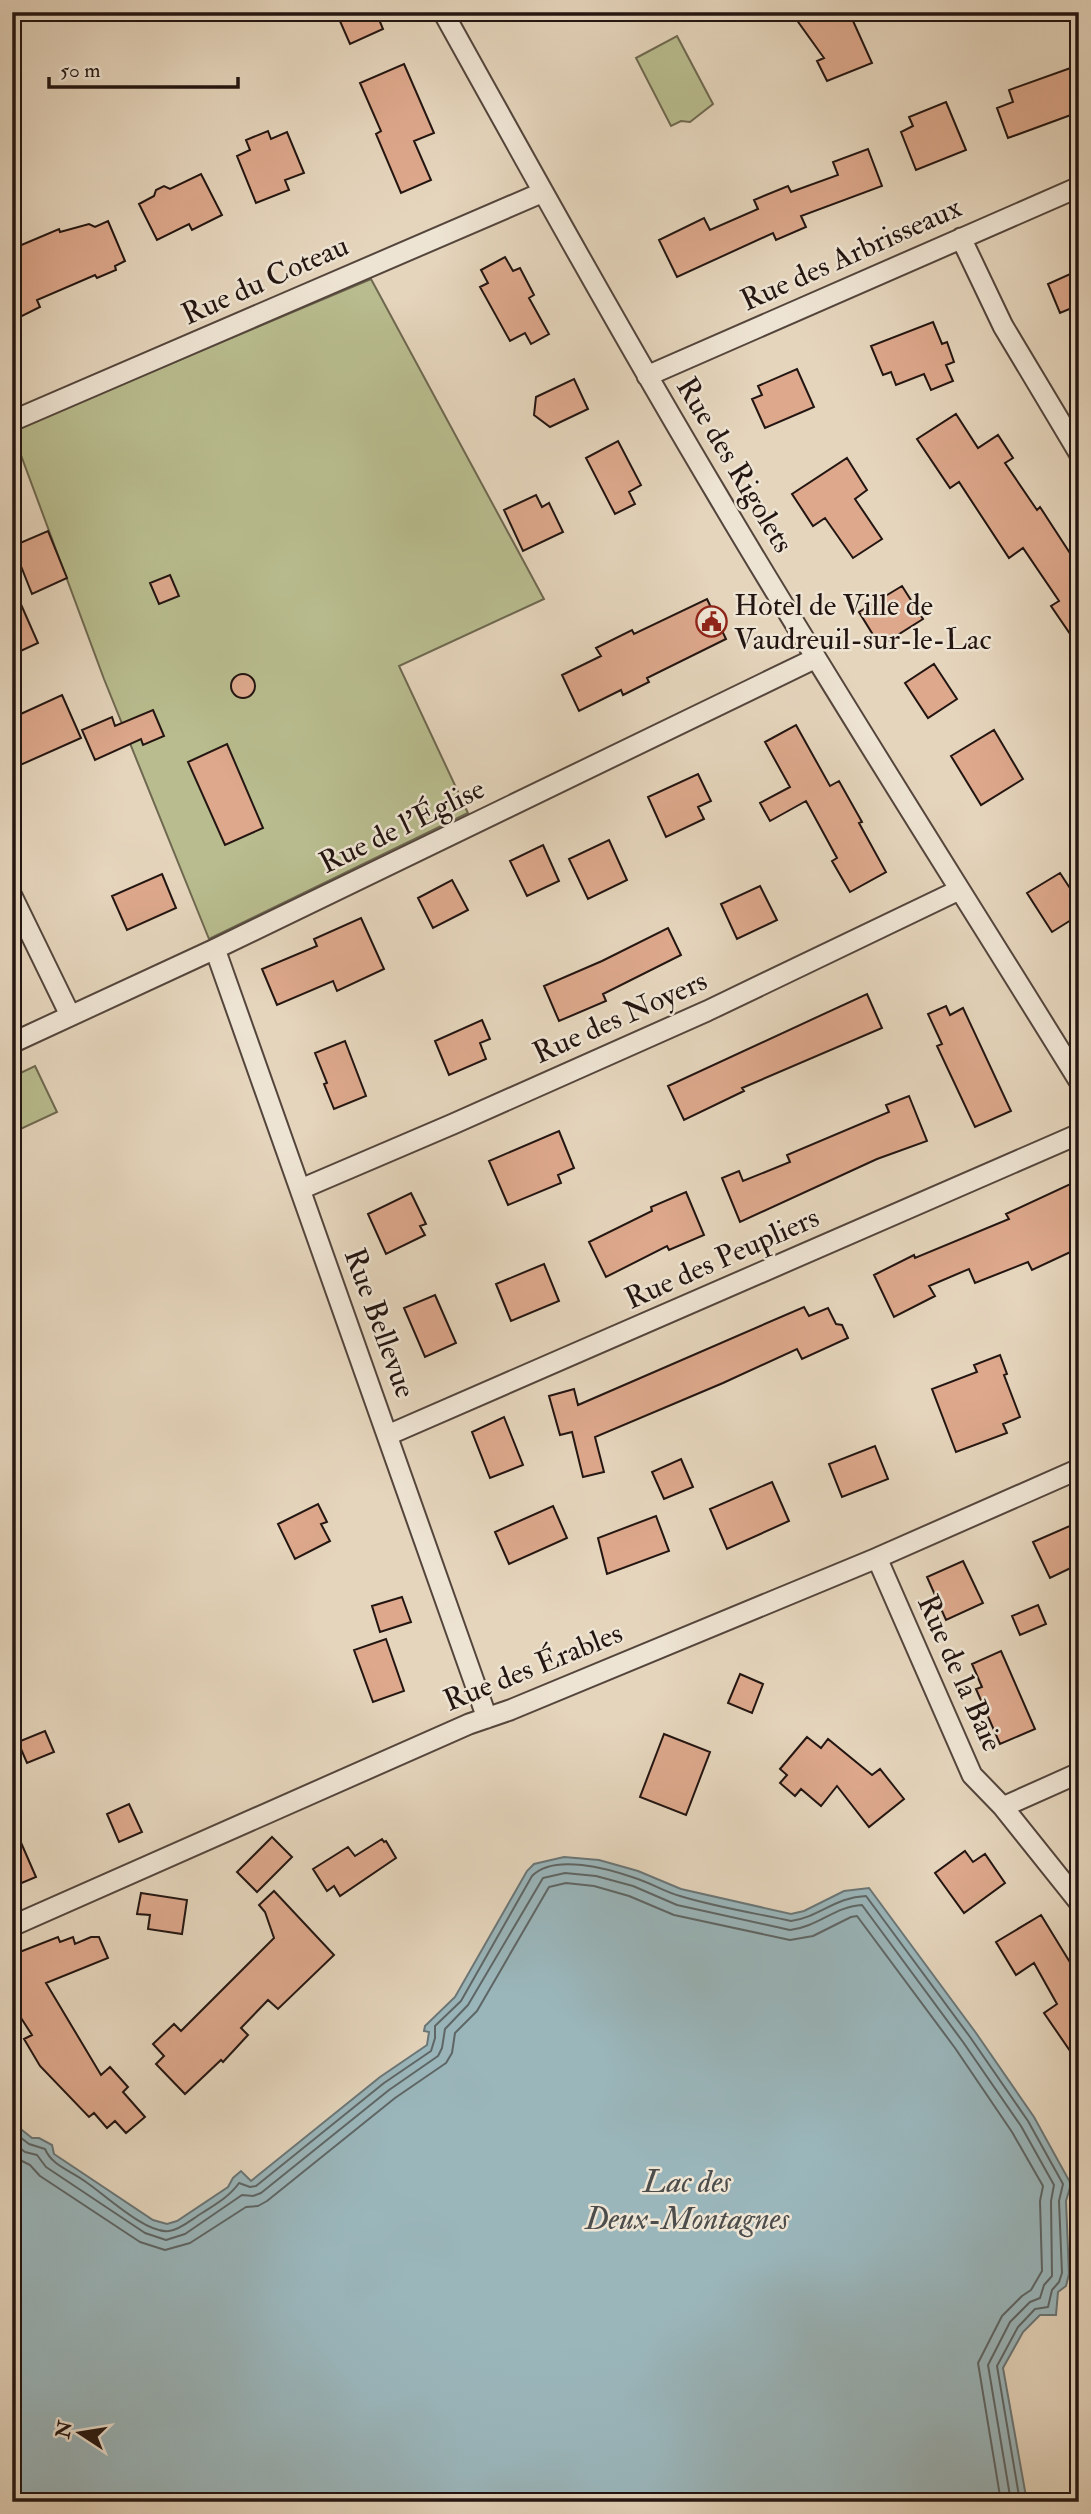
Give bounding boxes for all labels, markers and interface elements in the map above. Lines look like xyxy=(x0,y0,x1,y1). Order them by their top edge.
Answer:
scale bar xyxy=(49,46,238,90)
text: 50 m xyxy=(60,57,101,84)
street label: Rue des Arbrisseaux xyxy=(735,189,967,319)
street label: Rue du Coteau xyxy=(176,227,354,333)
street label: Rue des Rigolets xyxy=(668,371,802,559)
place label: Hotel de Ville de Vaudreuil-sur-le-Lac xyxy=(734,587,991,658)
public building icon: Hotel de Ville de Vaudreuil-sur-le-Lac xyxy=(694,605,728,639)
street label: Rue de l'Église xyxy=(313,769,491,882)
street label: Rue des Noyers xyxy=(527,962,713,1072)
street label: Rue des Peupliers xyxy=(619,1199,825,1317)
street label: Rue Bellevue xyxy=(336,1243,424,1403)
street label: Rue de la Baie xyxy=(909,1589,1011,1757)
street label: Rue des Érables xyxy=(438,1613,628,1720)
water label: Lac des Deux-Montagnes xyxy=(584,2162,790,2239)
north arrow xyxy=(46,2398,116,2468)
text: N xyxy=(51,2418,78,2441)

